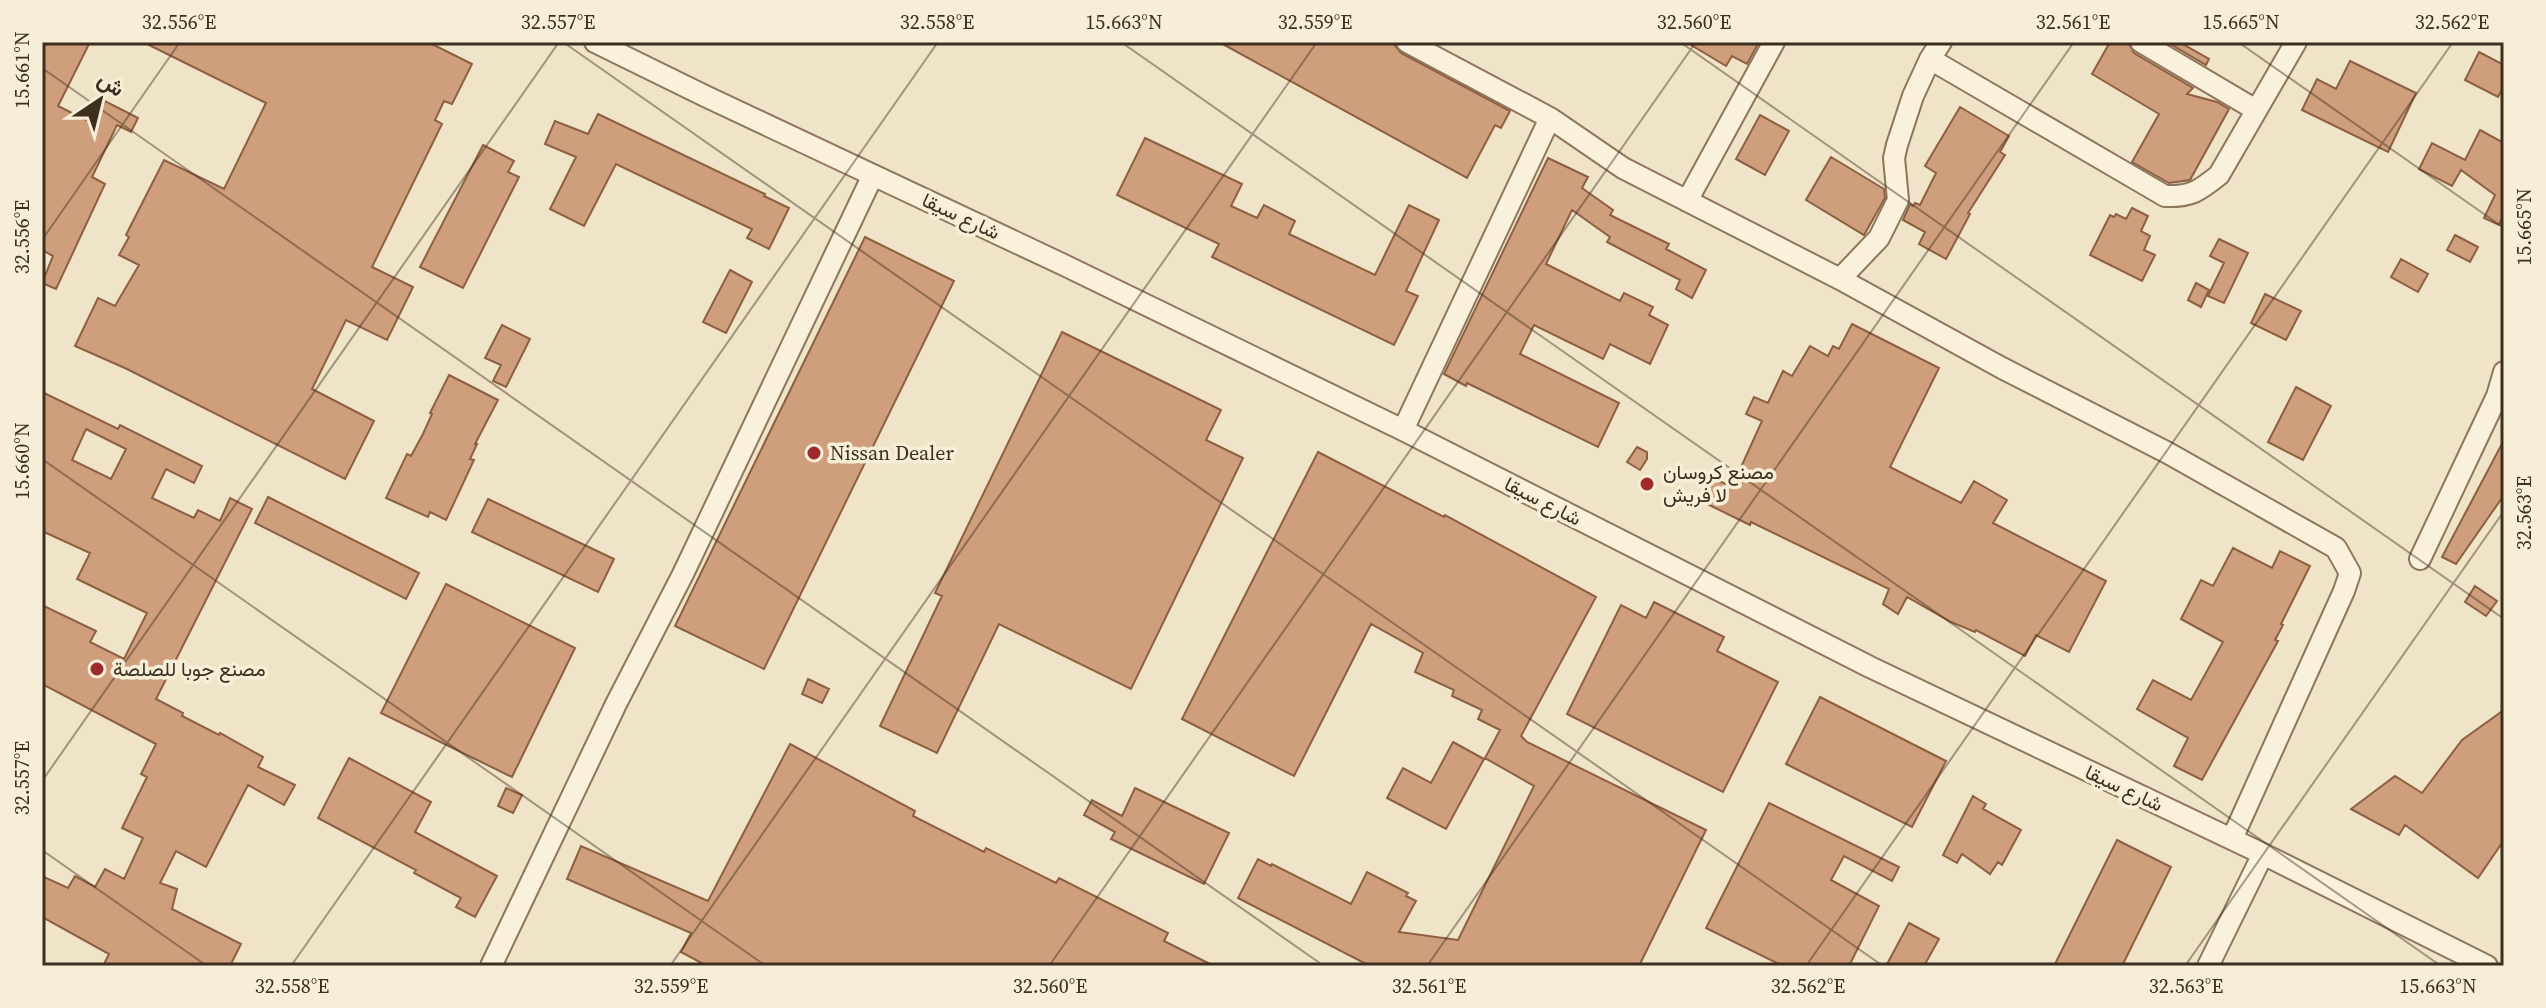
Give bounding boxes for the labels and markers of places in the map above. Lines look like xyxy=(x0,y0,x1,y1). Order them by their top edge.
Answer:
place label: Nissan Dealer xyxy=(830,439,954,467)
marker: Nissan Dealer xyxy=(805,444,823,462)
place label: مصنع كروسان لا فريش xyxy=(1663,458,1774,509)
marker: مصنع كروسان لا فريش xyxy=(1638,475,1656,493)
place label: مصنع جوبا للصلصة xyxy=(113,655,266,683)
marker: مصنع جوبا للصلصة xyxy=(88,660,106,678)

